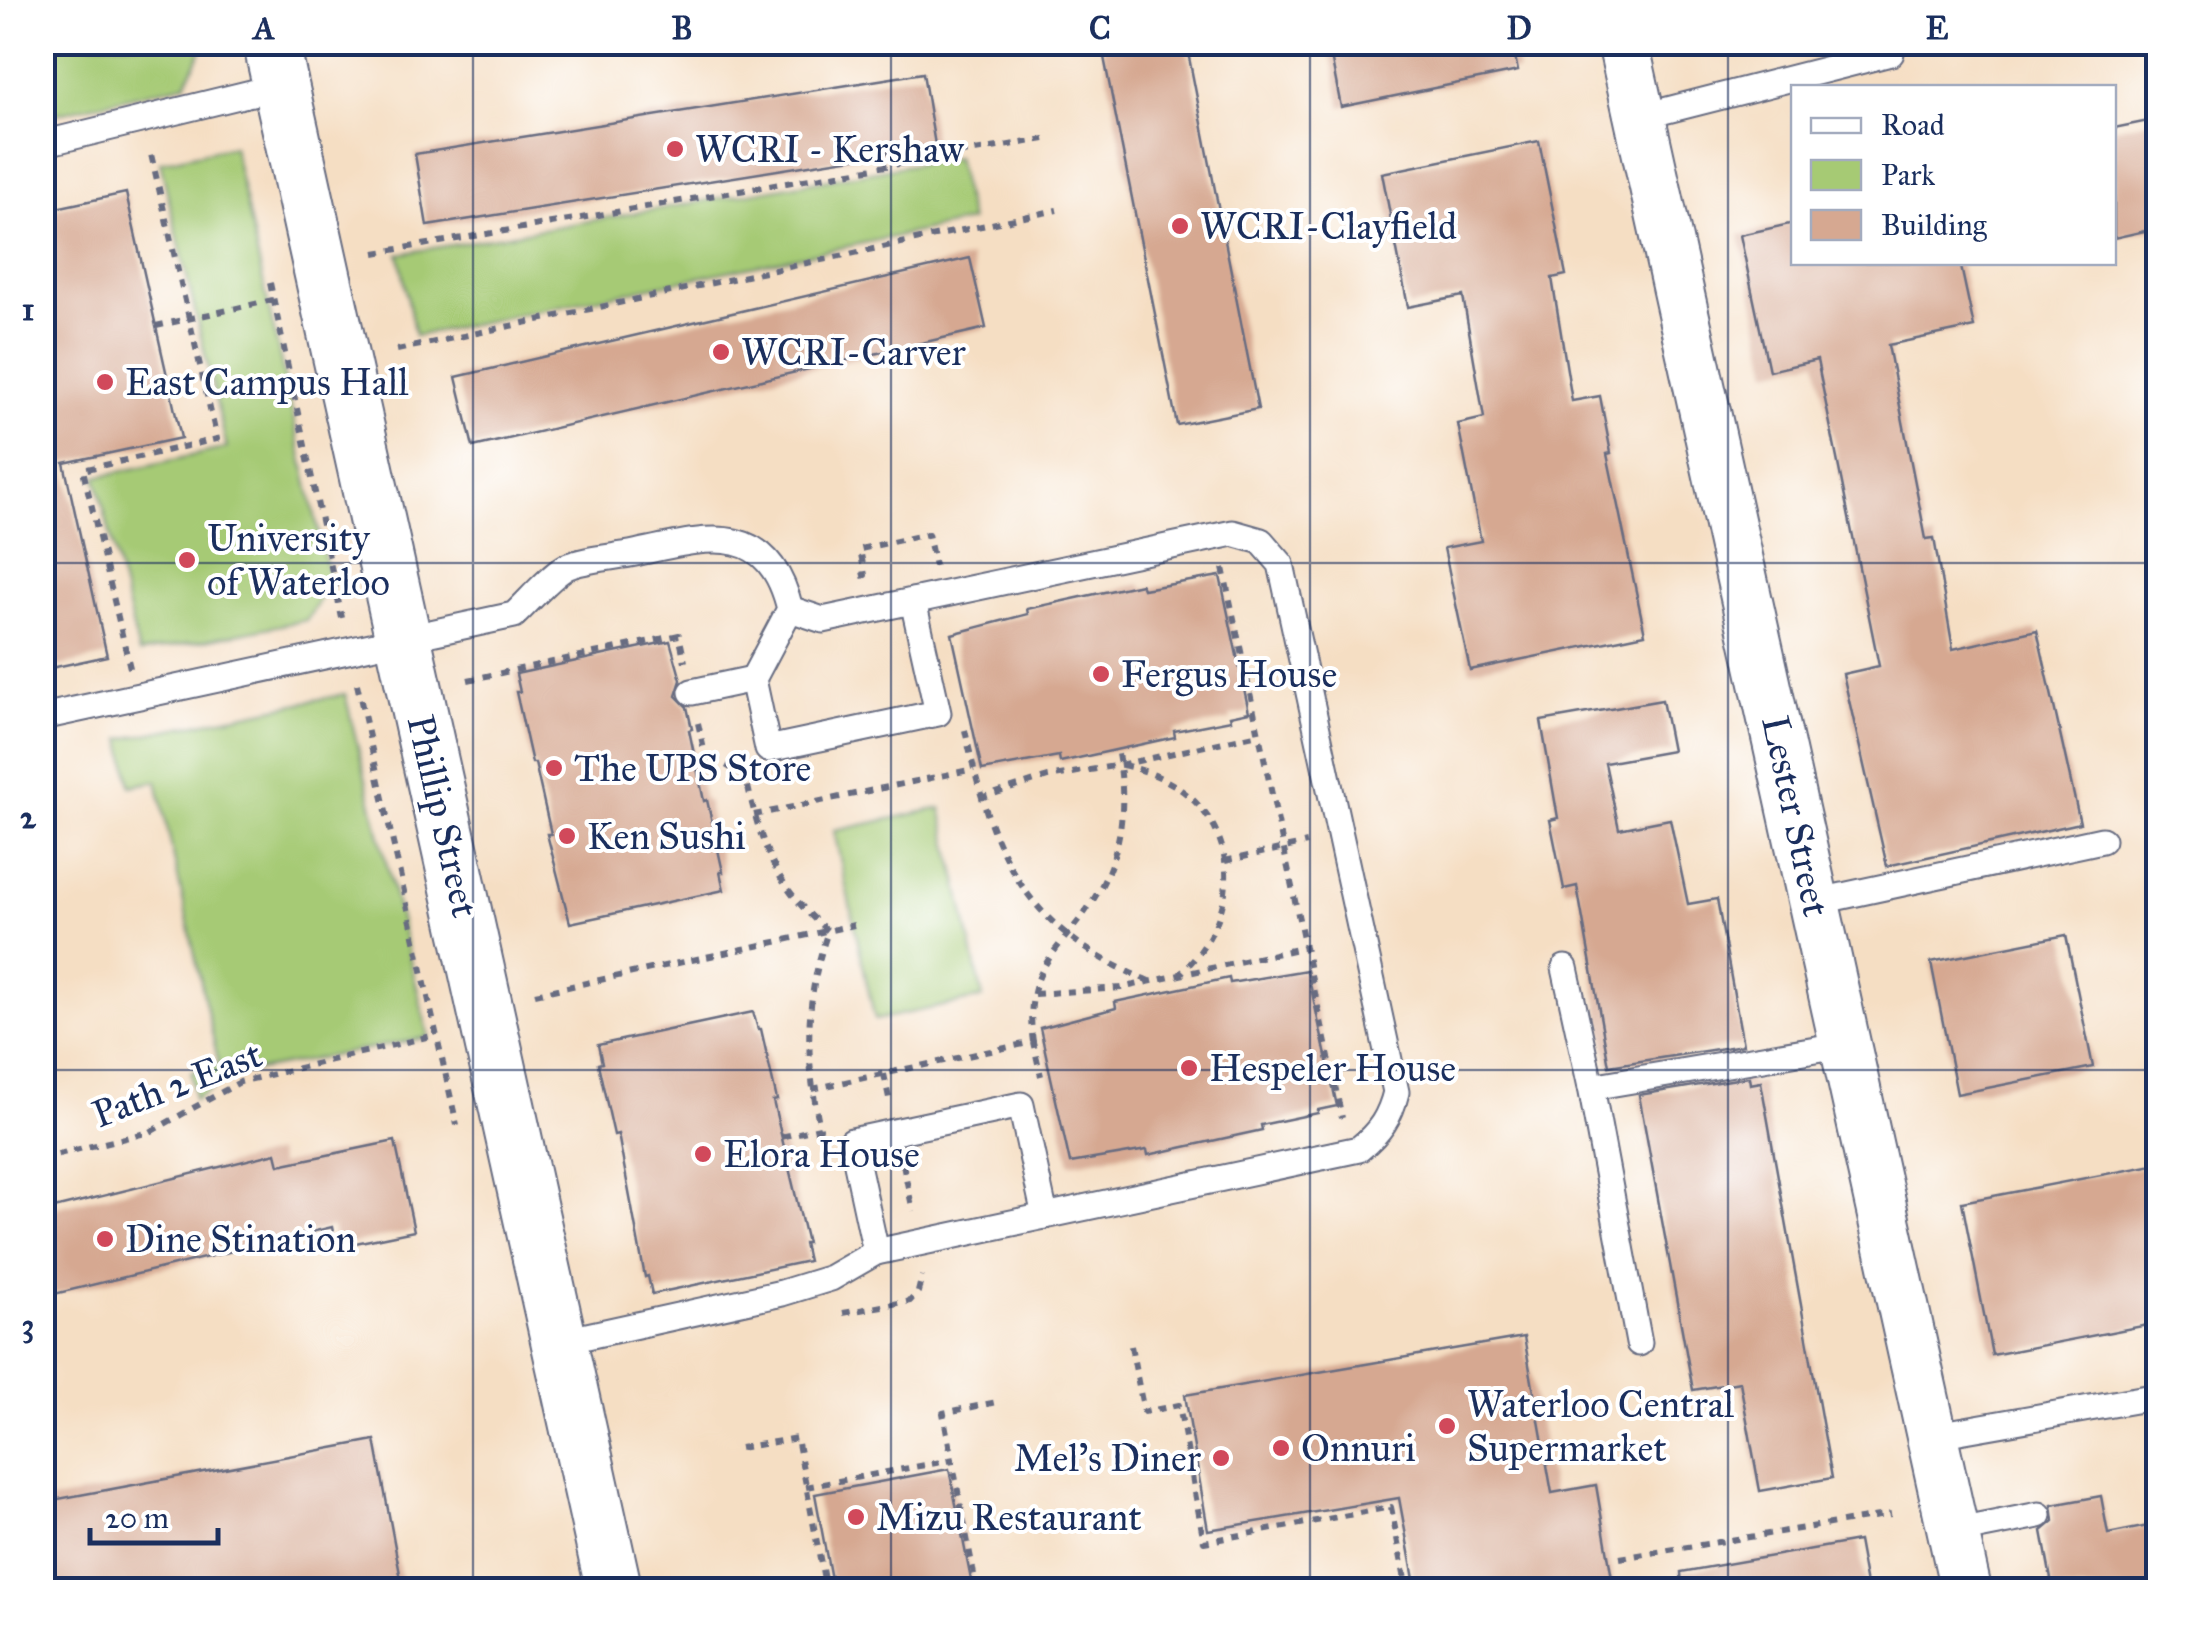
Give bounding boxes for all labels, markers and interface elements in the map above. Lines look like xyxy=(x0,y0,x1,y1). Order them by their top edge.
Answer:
text: A xyxy=(251,9,275,48)
text: B xyxy=(671,9,693,48)
text: C xyxy=(1089,9,1111,48)
text: D xyxy=(1506,9,1532,48)
text: E xyxy=(1926,9,1949,48)
legend xyxy=(1791,85,2116,265)
text: Road xyxy=(1881,107,1945,143)
place label: WCRI - Kershaw xyxy=(695,126,965,172)
marker: WCRI - Kershaw xyxy=(664,138,686,160)
text: Park xyxy=(1881,157,1935,193)
place label: WCRI-Clayfield xyxy=(1200,203,1457,249)
text: Building xyxy=(1881,207,1988,243)
marker: WCRI-Clayfield xyxy=(1169,215,1191,237)
text: 1 xyxy=(22,290,35,329)
place label: WCRI-Carver xyxy=(741,329,967,375)
marker: WCRI-Carver xyxy=(710,341,732,363)
place label: East Campus Hall xyxy=(125,359,409,405)
marker: East Campus Hall xyxy=(94,371,116,393)
place label: University of Waterloo xyxy=(207,515,390,605)
marker: University of Waterloo xyxy=(176,549,198,571)
place label: Fergus House xyxy=(1121,651,1337,697)
marker: Fergus House xyxy=(1090,663,1112,685)
street label: Phillip Street xyxy=(397,711,489,921)
street label: Lester Street xyxy=(1752,712,1840,920)
place label: The UPS Store xyxy=(574,745,811,791)
marker: The UPS Store xyxy=(543,757,565,779)
text: 2 xyxy=(20,798,37,837)
place label: Ken Sushi xyxy=(587,813,746,859)
marker: Ken Sushi xyxy=(556,825,578,847)
street label: Path 2 East xyxy=(86,1031,268,1137)
place label: Hespeler House xyxy=(1209,1045,1456,1091)
marker: Hespeler House xyxy=(1178,1057,1200,1079)
place label: Elora House xyxy=(723,1131,920,1177)
marker: Elora House xyxy=(692,1143,714,1165)
place label: Dine Stination xyxy=(125,1216,356,1262)
marker: Dine Stination xyxy=(94,1228,116,1250)
text: 3 xyxy=(22,1306,34,1345)
place label: Waterloo Central Supermarket xyxy=(1467,1381,1735,1471)
marker: Waterloo Central Supermarket xyxy=(1436,1415,1458,1437)
place label: Onnuri xyxy=(1301,1425,1416,1471)
place label: Mel's Diner xyxy=(1014,1435,1202,1481)
marker: Onnuri xyxy=(1270,1437,1292,1459)
marker: Mel's Diner xyxy=(1210,1447,1232,1469)
scale bar xyxy=(90,1483,218,1545)
place label: Mizu Restaurant xyxy=(876,1494,1142,1540)
text: 20 m xyxy=(105,1500,169,1536)
marker: Mizu Restaurant xyxy=(845,1506,867,1528)

